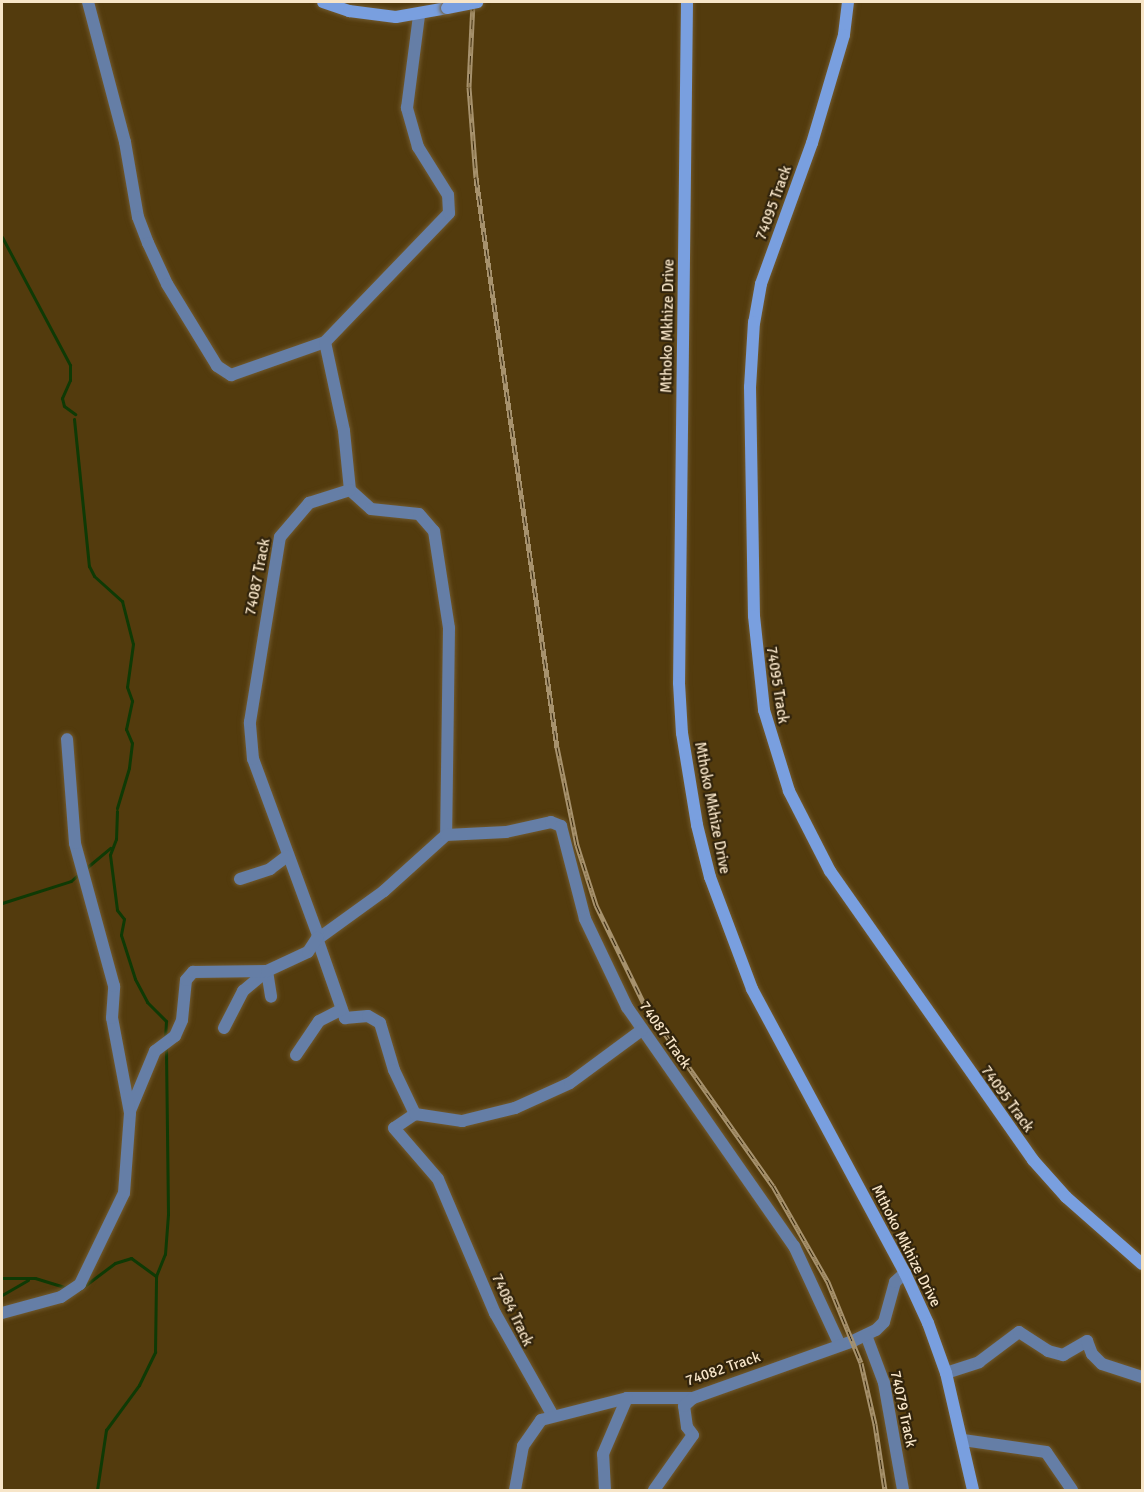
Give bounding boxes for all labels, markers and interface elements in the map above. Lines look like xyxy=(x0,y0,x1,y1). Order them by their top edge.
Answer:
street label: 74095 Track xyxy=(752,163,796,243)
street label: Mthoko Mkhize Drive xyxy=(658,259,678,393)
street label: 74087 Track xyxy=(242,537,274,617)
street label: 74095 Track xyxy=(762,645,792,725)
street label: Mthoko Mkhize Drive xyxy=(690,740,734,876)
street label: 74087 Track xyxy=(635,998,695,1072)
street label: 74095 Track xyxy=(977,1062,1037,1136)
street label: Mthoko Mkhize Drive xyxy=(867,1182,945,1310)
street label: 74084 Track xyxy=(487,1271,537,1349)
street label: 74082 Track xyxy=(683,1348,763,1390)
street label: 74079 Track xyxy=(886,1369,920,1449)

